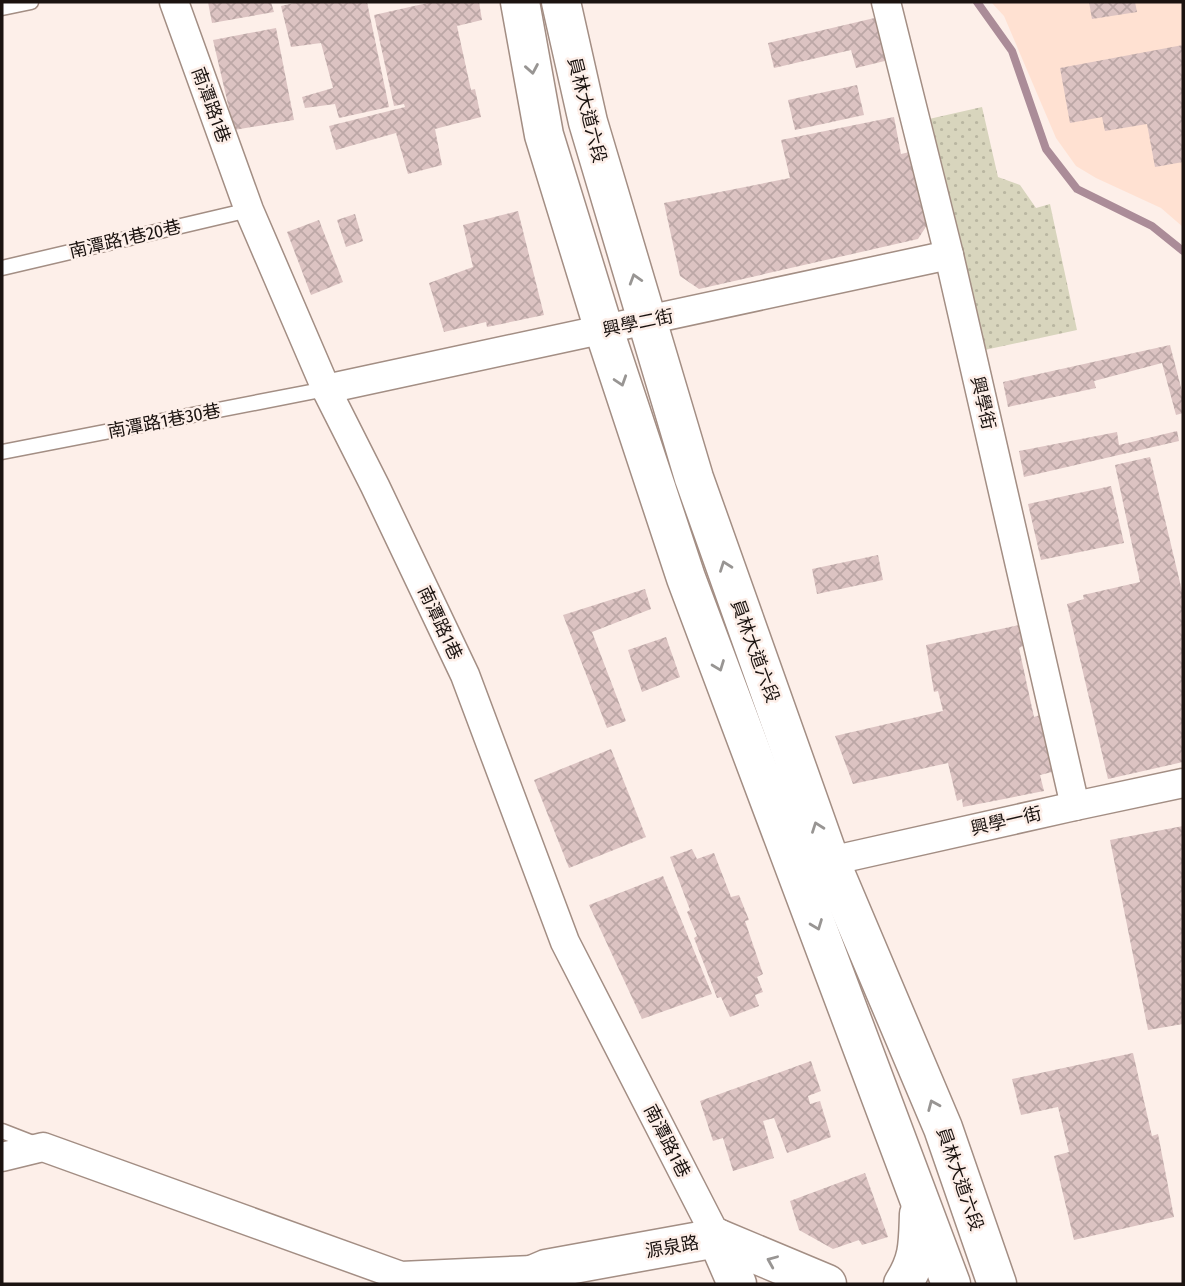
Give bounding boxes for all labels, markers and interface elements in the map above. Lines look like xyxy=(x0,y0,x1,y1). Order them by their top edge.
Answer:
street label: 員林大道六段 xyxy=(563,55,611,165)
one-way arrow xyxy=(524,63,539,75)
street label: 南潭路1巷 xyxy=(187,64,235,146)
street label: 南潭路1巷20巷 xyxy=(67,215,183,263)
one-way arrow xyxy=(629,273,644,285)
street label: 興學二街 xyxy=(600,305,676,341)
street label: 興學街 xyxy=(966,374,1000,432)
one-way arrow xyxy=(613,375,627,387)
street label: 南潭路1巷30巷 xyxy=(106,399,222,443)
one-way arrow xyxy=(719,561,733,573)
street label: 南潭路1巷 xyxy=(413,583,467,663)
street label: 員林大道六段 xyxy=(726,596,784,706)
one-way arrow xyxy=(711,659,725,672)
street label: 興學一街 xyxy=(968,802,1044,840)
one-way arrow xyxy=(812,821,826,833)
one-way arrow xyxy=(808,918,822,930)
one-way arrow xyxy=(927,1099,941,1112)
street label: 南潭路1巷 xyxy=(639,1101,695,1181)
street label: 員林大道六段 xyxy=(932,1124,988,1234)
street label: 源泉路 xyxy=(644,1231,700,1263)
one-way arrow xyxy=(767,1256,779,1270)

